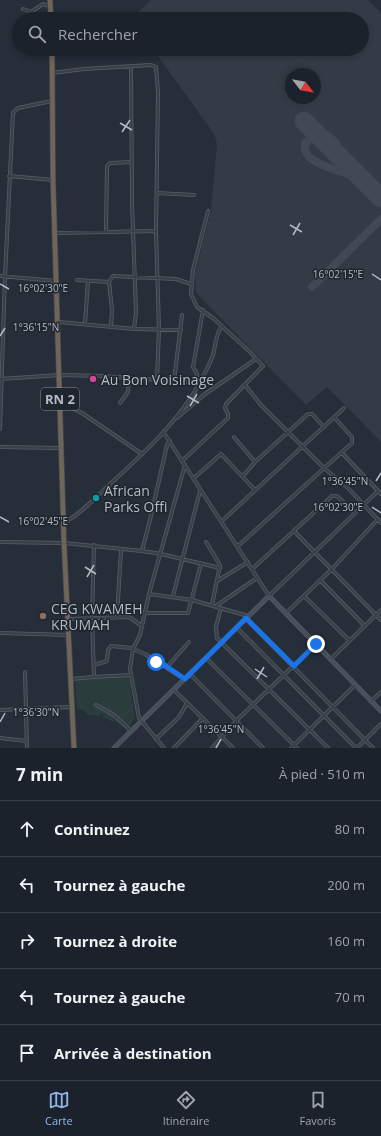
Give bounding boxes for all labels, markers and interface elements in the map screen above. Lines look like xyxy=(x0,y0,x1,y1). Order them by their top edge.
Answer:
search box xyxy=(12,12,369,56)
icon: search xyxy=(26,23,48,45)
text: Rechercher xyxy=(58,24,138,44)
north arrow xyxy=(285,68,321,104)
text: 16°02'15"E xyxy=(313,267,363,281)
text: 16°02'30"E xyxy=(18,281,68,295)
text: 1°36'15"N xyxy=(13,320,59,334)
place label: Au Bon Voisinage xyxy=(101,370,214,389)
marker: Au Bon Voisinage xyxy=(88,374,98,384)
road number: RN 2 xyxy=(41,388,79,410)
text: 1°36'45"N xyxy=(322,474,368,488)
place label: African Parks Offi xyxy=(104,481,167,516)
marker: African Parks Offi xyxy=(91,493,101,503)
text: 16°02'30"E xyxy=(313,500,363,514)
text: 16°02'45"E xyxy=(18,514,68,528)
place label: CEG KWAMEH KRUMAH xyxy=(51,599,142,634)
marker: CEG KWAMEH KRUMAH xyxy=(38,611,48,621)
route end xyxy=(307,635,325,653)
route start xyxy=(147,653,165,671)
text: 1°36'30"N xyxy=(13,705,59,719)
text: 1°36'45"N xyxy=(198,722,244,736)
text: 7 min xyxy=(16,763,63,786)
text: À pied · 510 m xyxy=(279,765,365,783)
icon: ahead xyxy=(16,818,38,840)
text: Continuez xyxy=(54,819,130,839)
text: 80 m xyxy=(335,820,365,838)
icon: left xyxy=(16,874,38,896)
text: Tournez à gauche xyxy=(54,875,185,895)
text: 200 m xyxy=(327,876,365,894)
icon: right xyxy=(16,930,38,952)
text: Tournez à droite xyxy=(54,931,177,951)
text: 160 m xyxy=(327,932,365,950)
icon: left xyxy=(16,986,38,1008)
text: Tournez à gauche xyxy=(54,987,185,1007)
text: 70 m xyxy=(335,988,365,1006)
icon: arrive xyxy=(16,1042,38,1064)
text: Arrivée à destination xyxy=(54,1043,212,1063)
tab: Carte xyxy=(45,1089,73,1128)
tab: Itinéraire xyxy=(163,1089,209,1128)
tab: Favoris xyxy=(300,1089,336,1128)

